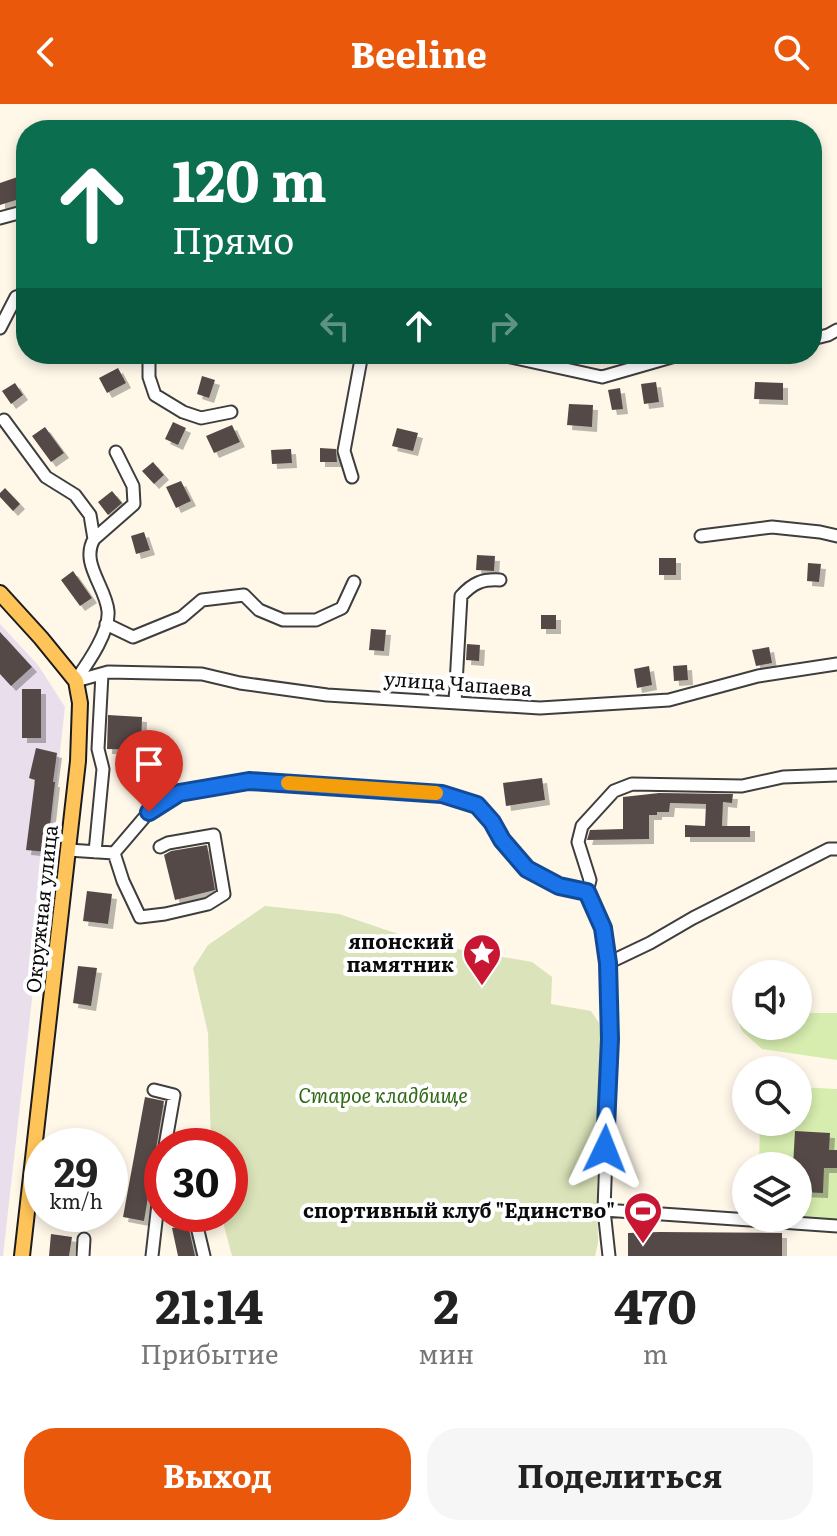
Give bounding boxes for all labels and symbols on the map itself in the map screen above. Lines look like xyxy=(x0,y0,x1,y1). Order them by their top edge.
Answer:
street label: улица Чапаева xyxy=(383,662,533,702)
pin xyxy=(115,730,183,812)
street label: Окружная улица xyxy=(16,823,64,994)
place label: японский памятник xyxy=(346,925,454,978)
place icon: японский памятник xyxy=(461,932,503,987)
park label: Старое кладбище xyxy=(298,1079,468,1109)
position arrow xyxy=(563,1107,647,1191)
speed limit sign: 30 xyxy=(144,1128,248,1232)
sports icon: спортивный клуб "Единство" xyxy=(622,1190,664,1245)
place label: спортивный клуб "Единство" xyxy=(303,1194,615,1224)

